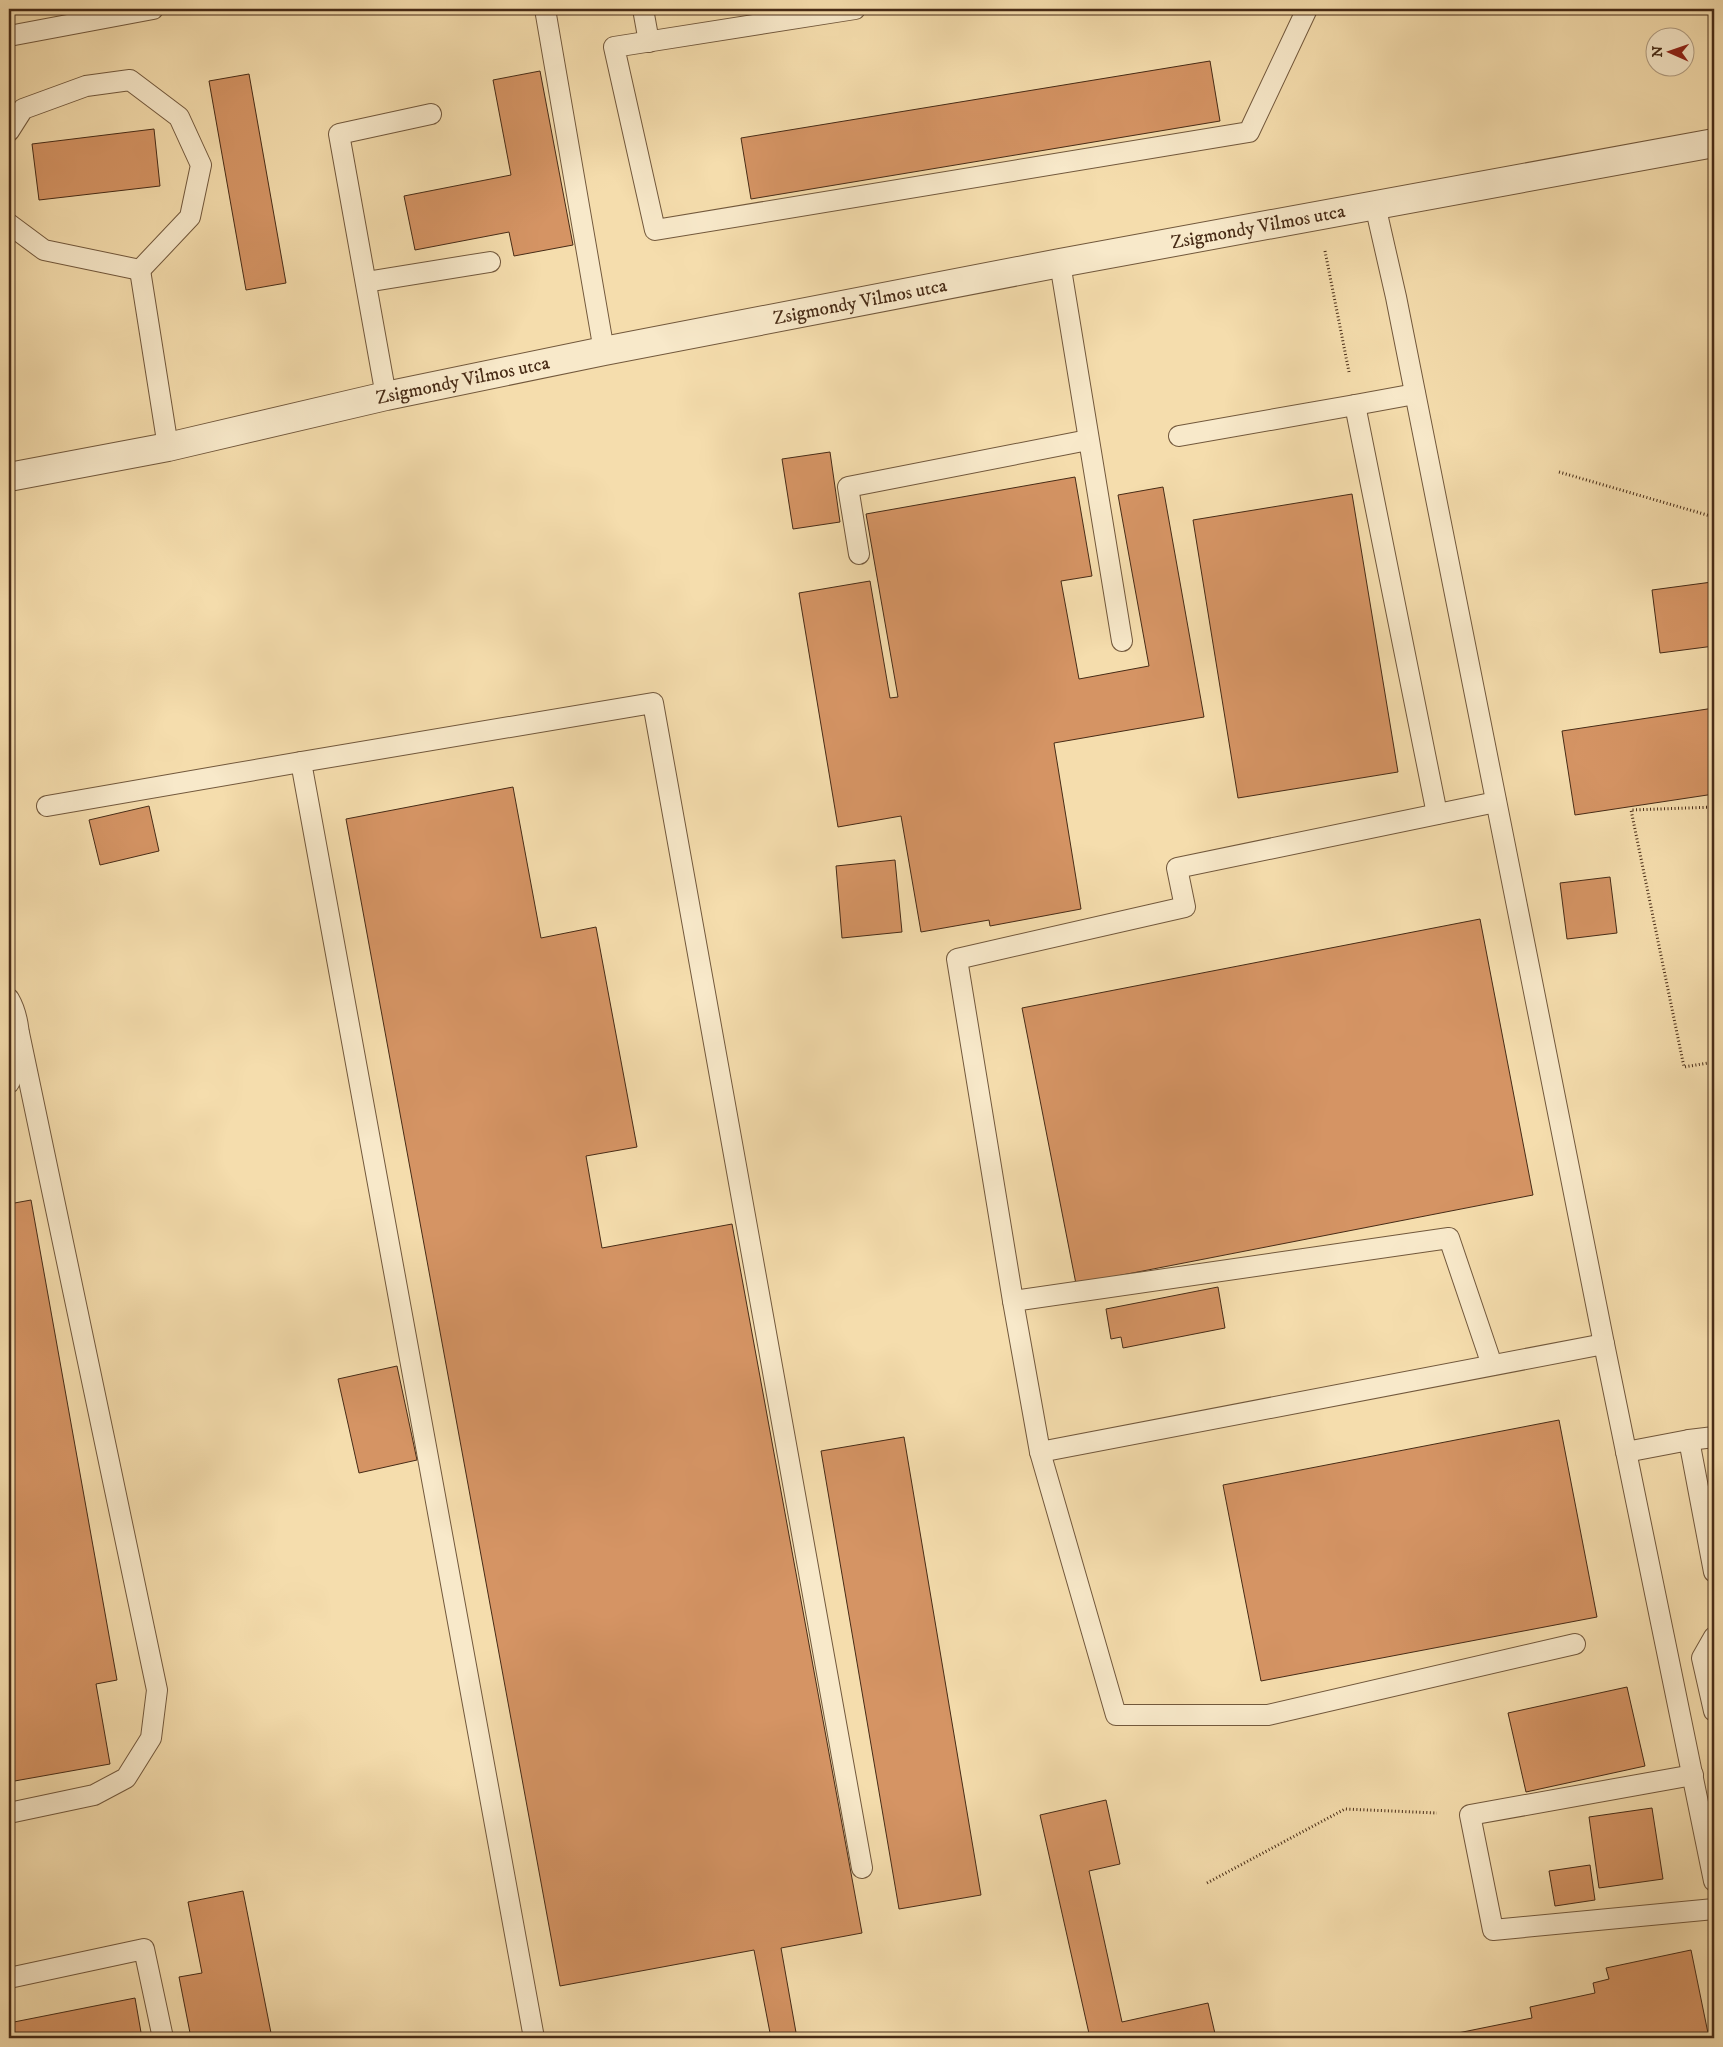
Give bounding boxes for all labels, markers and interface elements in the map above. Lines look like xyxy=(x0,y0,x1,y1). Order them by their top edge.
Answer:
north arrow xyxy=(1646,28,1696,78)
text: N xyxy=(1649,45,1667,58)
street label: Zsigmondy Vilmos utca xyxy=(1169,199,1347,254)
street label: Zsigmondy Vilmos utca xyxy=(771,274,949,330)
street label: Zsigmondy Vilmos utca xyxy=(374,351,551,409)

